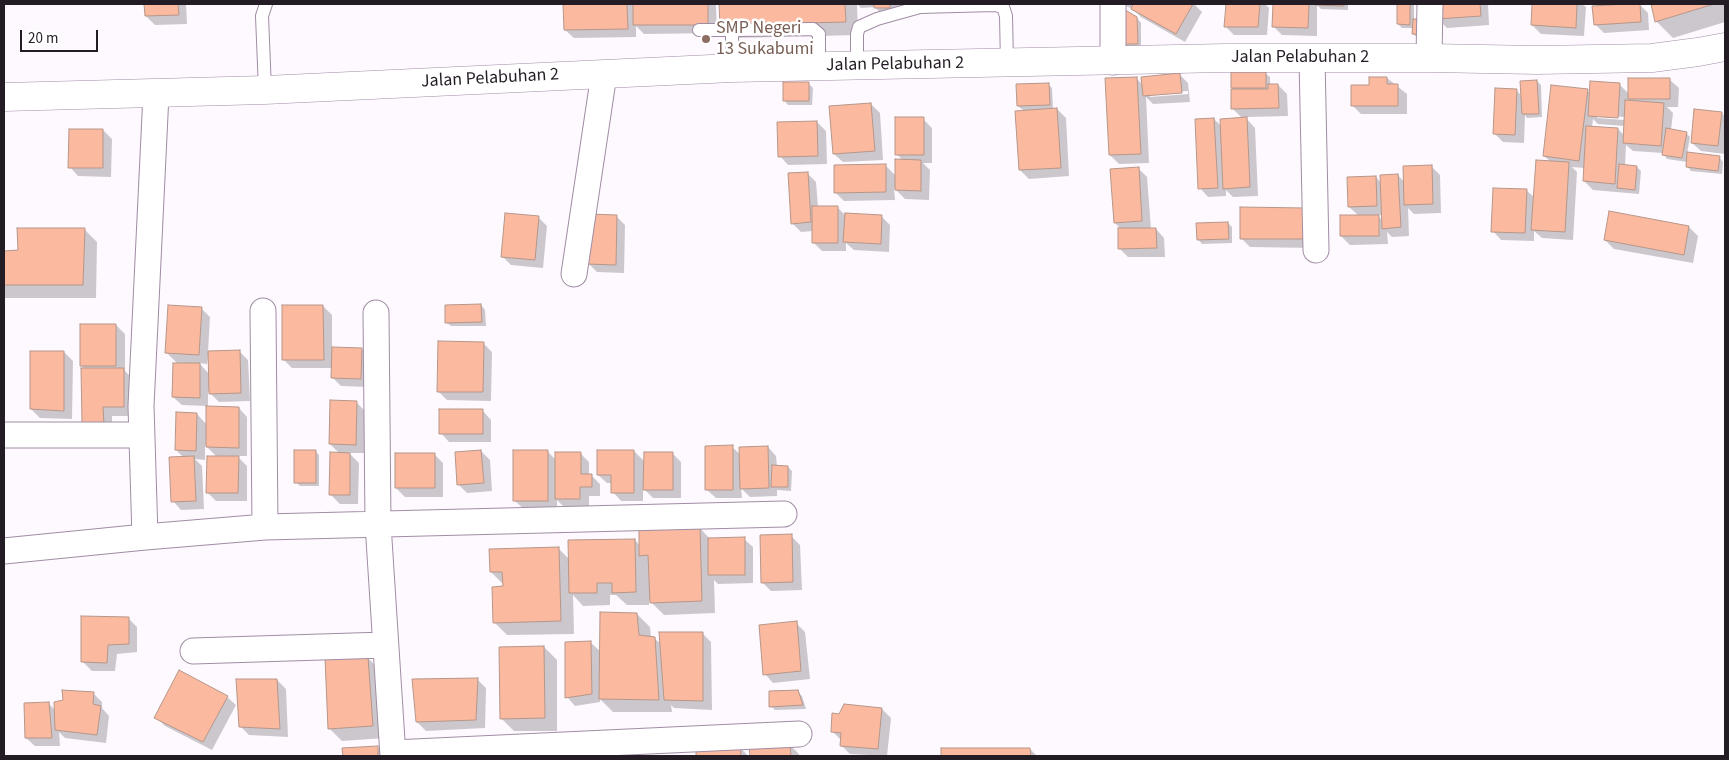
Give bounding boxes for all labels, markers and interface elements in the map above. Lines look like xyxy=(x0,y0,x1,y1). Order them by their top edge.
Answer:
place label: SMP Negeri 13 Sukabumi xyxy=(716,18,814,60)
scale bar xyxy=(22,20,100,52)
text: 20 m xyxy=(28,28,58,49)
marker: SMP Negeri 13 Sukabumi xyxy=(700,33,712,45)
street label: Jalan Pelabuhan 2 xyxy=(1231,47,1369,69)
street label: Jalan Pelabuhan 2 xyxy=(826,53,964,77)
street label: Jalan Pelabuhan 2 xyxy=(420,65,560,93)

